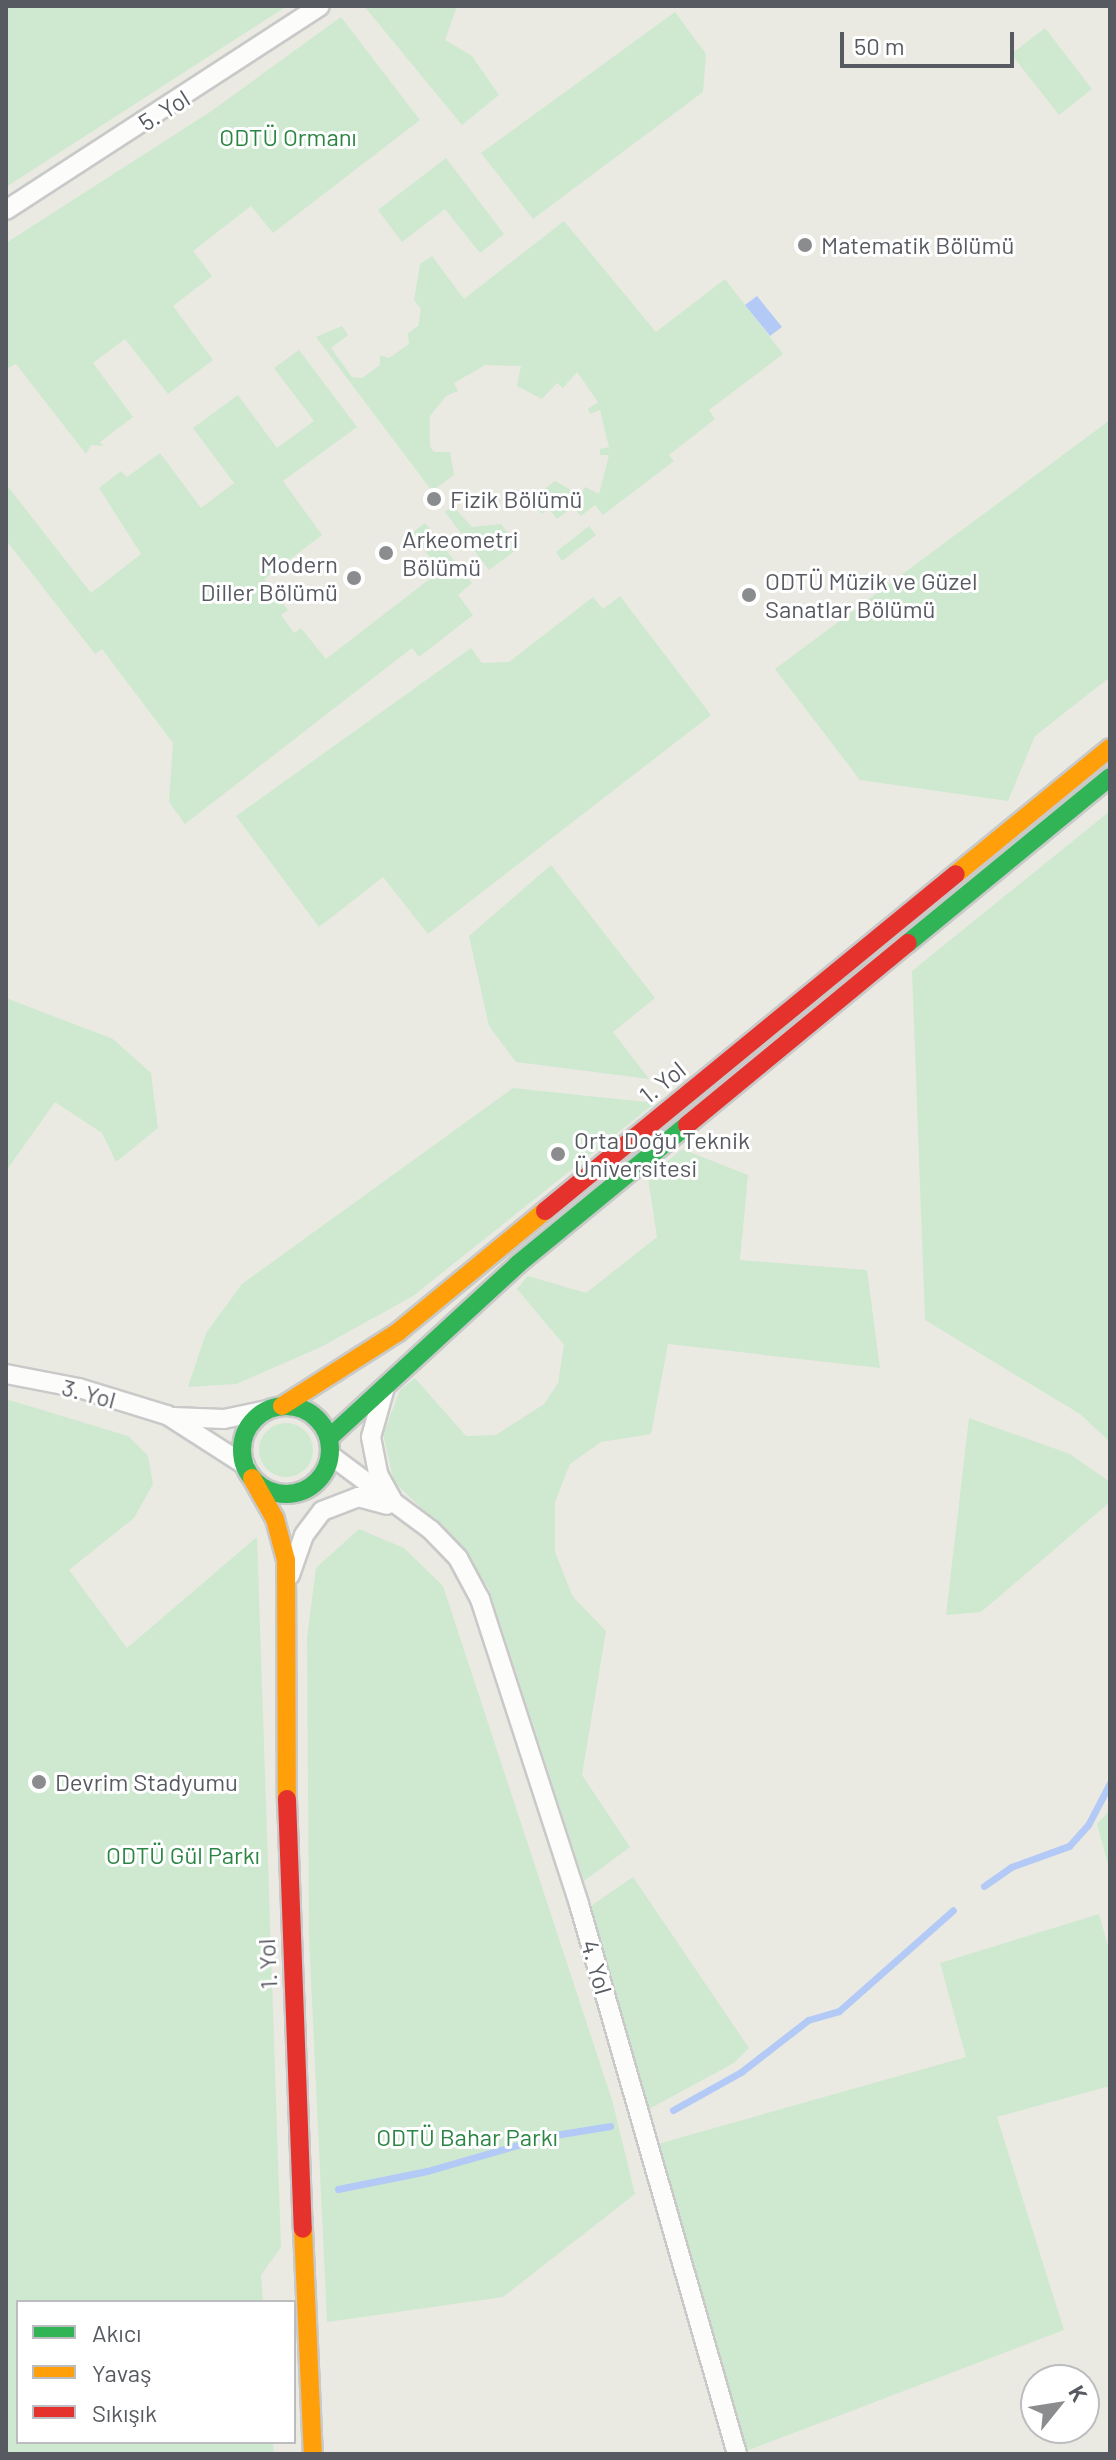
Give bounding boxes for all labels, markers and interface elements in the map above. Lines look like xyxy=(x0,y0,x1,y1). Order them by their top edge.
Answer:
scale bar xyxy=(844,16,1018,66)
text: 50 m xyxy=(854,31,905,60)
street label: 5. Yol xyxy=(133,83,195,137)
park label: ODTÜ Ormanı xyxy=(219,123,357,151)
place label: Matematik Bölümü xyxy=(821,231,1014,259)
marker: Matematik Bölümü xyxy=(796,236,814,254)
place label: Fizik Bölümü xyxy=(450,485,583,513)
marker: Fizik Bölümü xyxy=(425,490,443,508)
place label: Arkeometri Bölümü xyxy=(402,525,519,581)
marker: Arkeometri Bölümü xyxy=(377,544,395,562)
place label: Modern Diller Bölümü xyxy=(201,550,338,606)
place label: ODTÜ Müzik ve Güzel Sanatlar Bölümü xyxy=(765,567,978,623)
marker: Modern Diller Bölümü xyxy=(345,569,363,587)
marker: ODTÜ Müzik ve Güzel Sanatlar Bölümü xyxy=(740,586,758,604)
street label: 1. Yol xyxy=(633,1055,691,1109)
place label: Orta Doğu Teknik Üniversitesi xyxy=(574,1126,750,1182)
marker: Orta Doğu Teknik Üniversitesi xyxy=(549,1145,567,1163)
street label: 3. Yol xyxy=(59,1372,119,1414)
place label: Devrim Stadyumu xyxy=(55,1768,238,1796)
marker: Devrim Stadyumu xyxy=(30,1773,48,1791)
park label: ODTÜ Gül Parkı xyxy=(106,1841,260,1869)
street label: 4. Yol xyxy=(576,1936,618,1998)
street label: 1. Yol xyxy=(251,1938,283,1990)
park label: ODTÜ Bahar Parkı xyxy=(376,2123,558,2151)
legend xyxy=(16,2300,296,2444)
text: Akıcı xyxy=(92,2318,141,2347)
text: Yavaş xyxy=(92,2358,152,2387)
north arrow xyxy=(1020,2364,1100,2444)
text: K xyxy=(1064,2381,1094,2405)
text: Sıkışık xyxy=(92,2398,157,2427)

